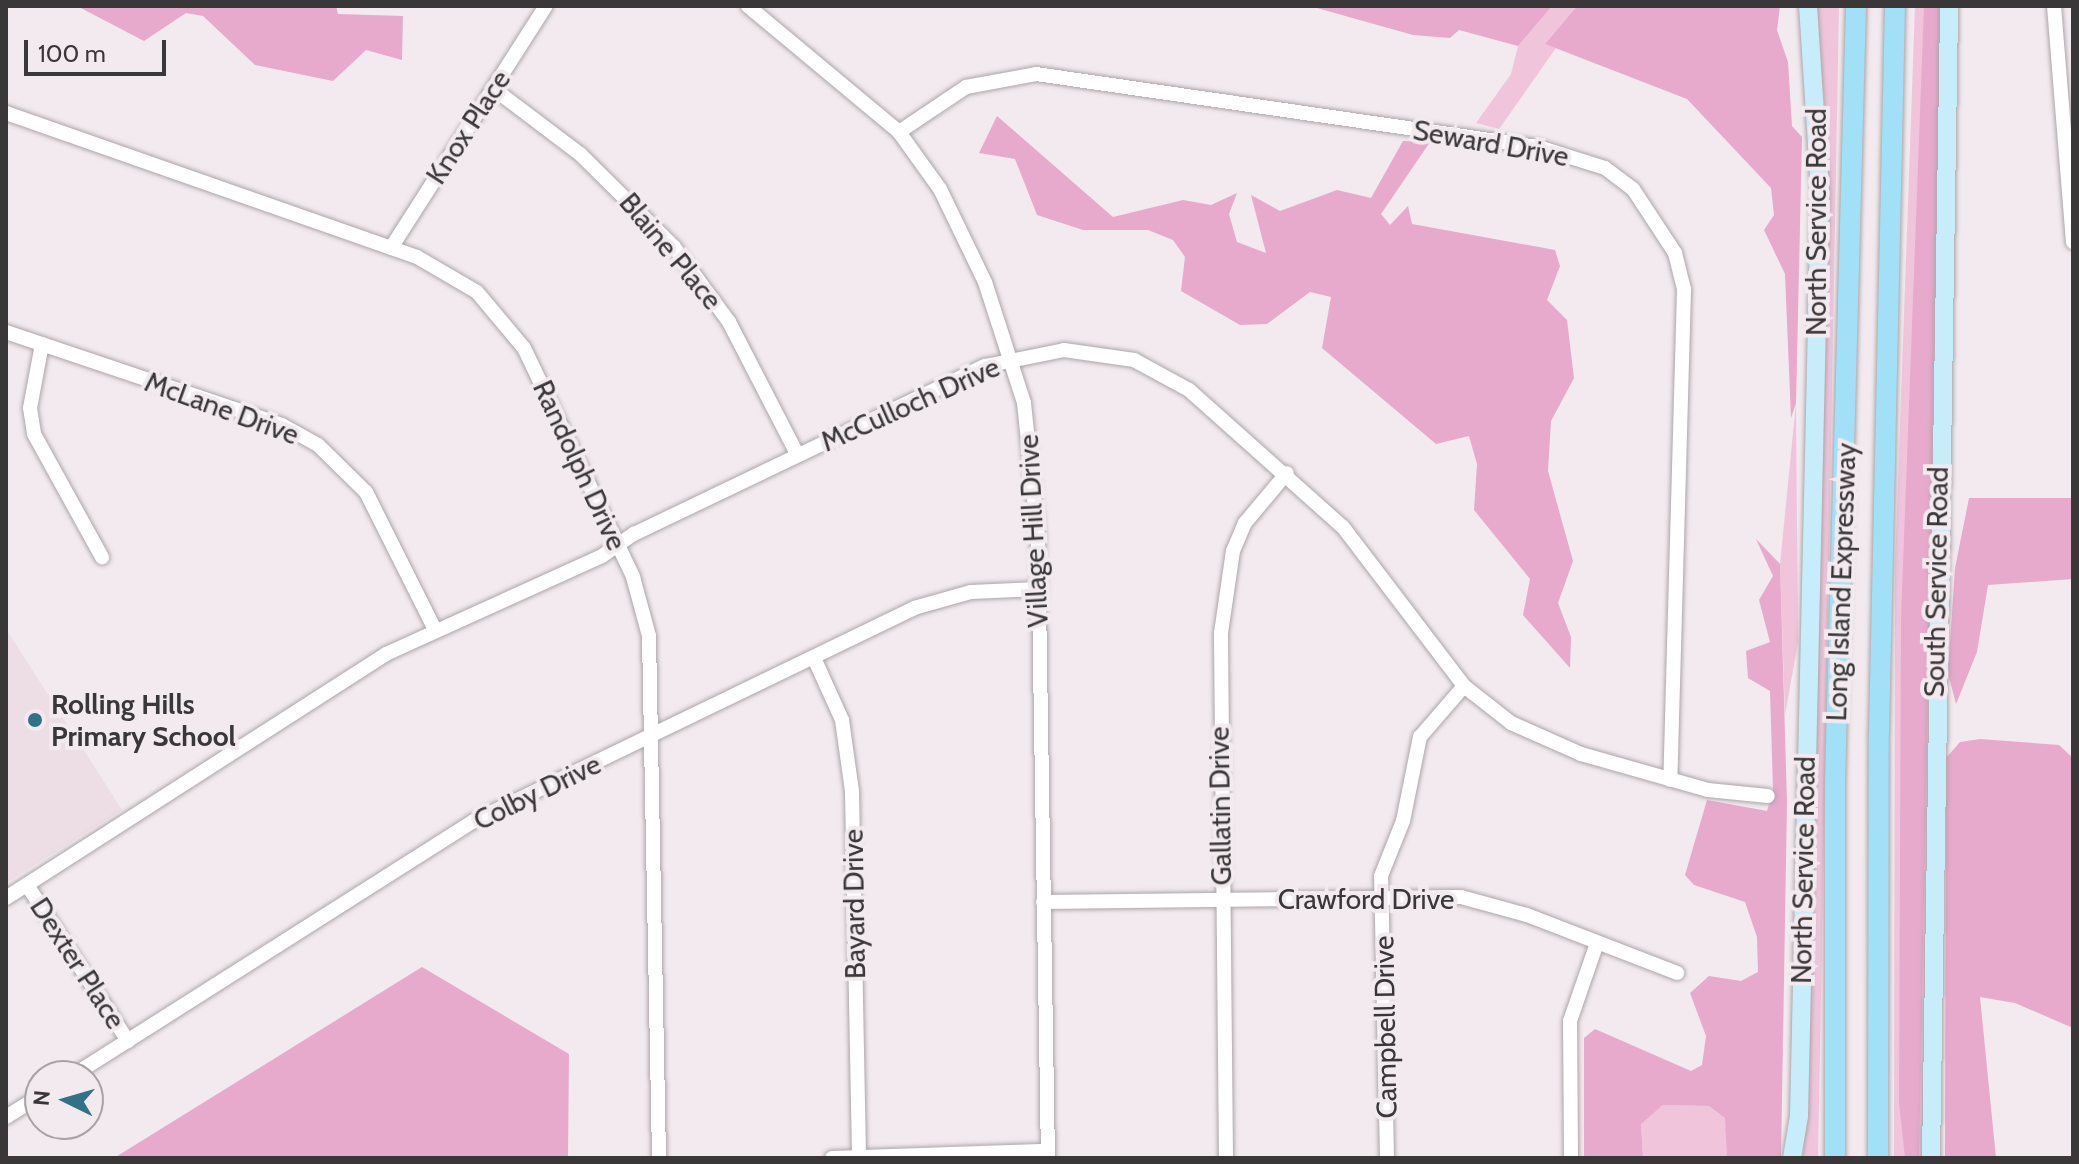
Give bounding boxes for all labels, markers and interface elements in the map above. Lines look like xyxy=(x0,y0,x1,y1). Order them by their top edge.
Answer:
scale bar xyxy=(28,24,170,74)
text: 100 m xyxy=(38,39,106,68)
street label: Knox Place xyxy=(419,64,517,190)
street label: North Service Road xyxy=(1799,108,1833,336)
street label: Seward Drive xyxy=(1411,113,1571,173)
street label: Blaine Place xyxy=(613,186,729,316)
street label: McCulloch Drive xyxy=(816,350,1004,458)
street label: McLane Drive xyxy=(140,365,304,451)
street label: Randolph Drive xyxy=(526,375,634,555)
street label: Village Hill Drive xyxy=(1011,434,1055,628)
street label: Long Island Expressway xyxy=(1819,442,1863,722)
street label: South Service Road xyxy=(1917,466,1955,698)
place label: Rolling Hills Primary School xyxy=(51,687,236,753)
marker: Rolling Hills Primary School xyxy=(26,711,44,729)
street label: Gallatin Drive xyxy=(1202,726,1238,886)
street label: Colby Drive xyxy=(468,747,606,837)
street label: North Service Road xyxy=(1784,756,1822,984)
street label: Bayard Drive xyxy=(836,829,872,979)
street label: Crawford Drive xyxy=(1278,882,1454,916)
street label: Dexter Place xyxy=(23,891,133,1035)
street label: Campbell Drive xyxy=(1367,935,1403,1119)
north arrow xyxy=(24,1060,104,1140)
text: N xyxy=(27,1089,56,1107)

